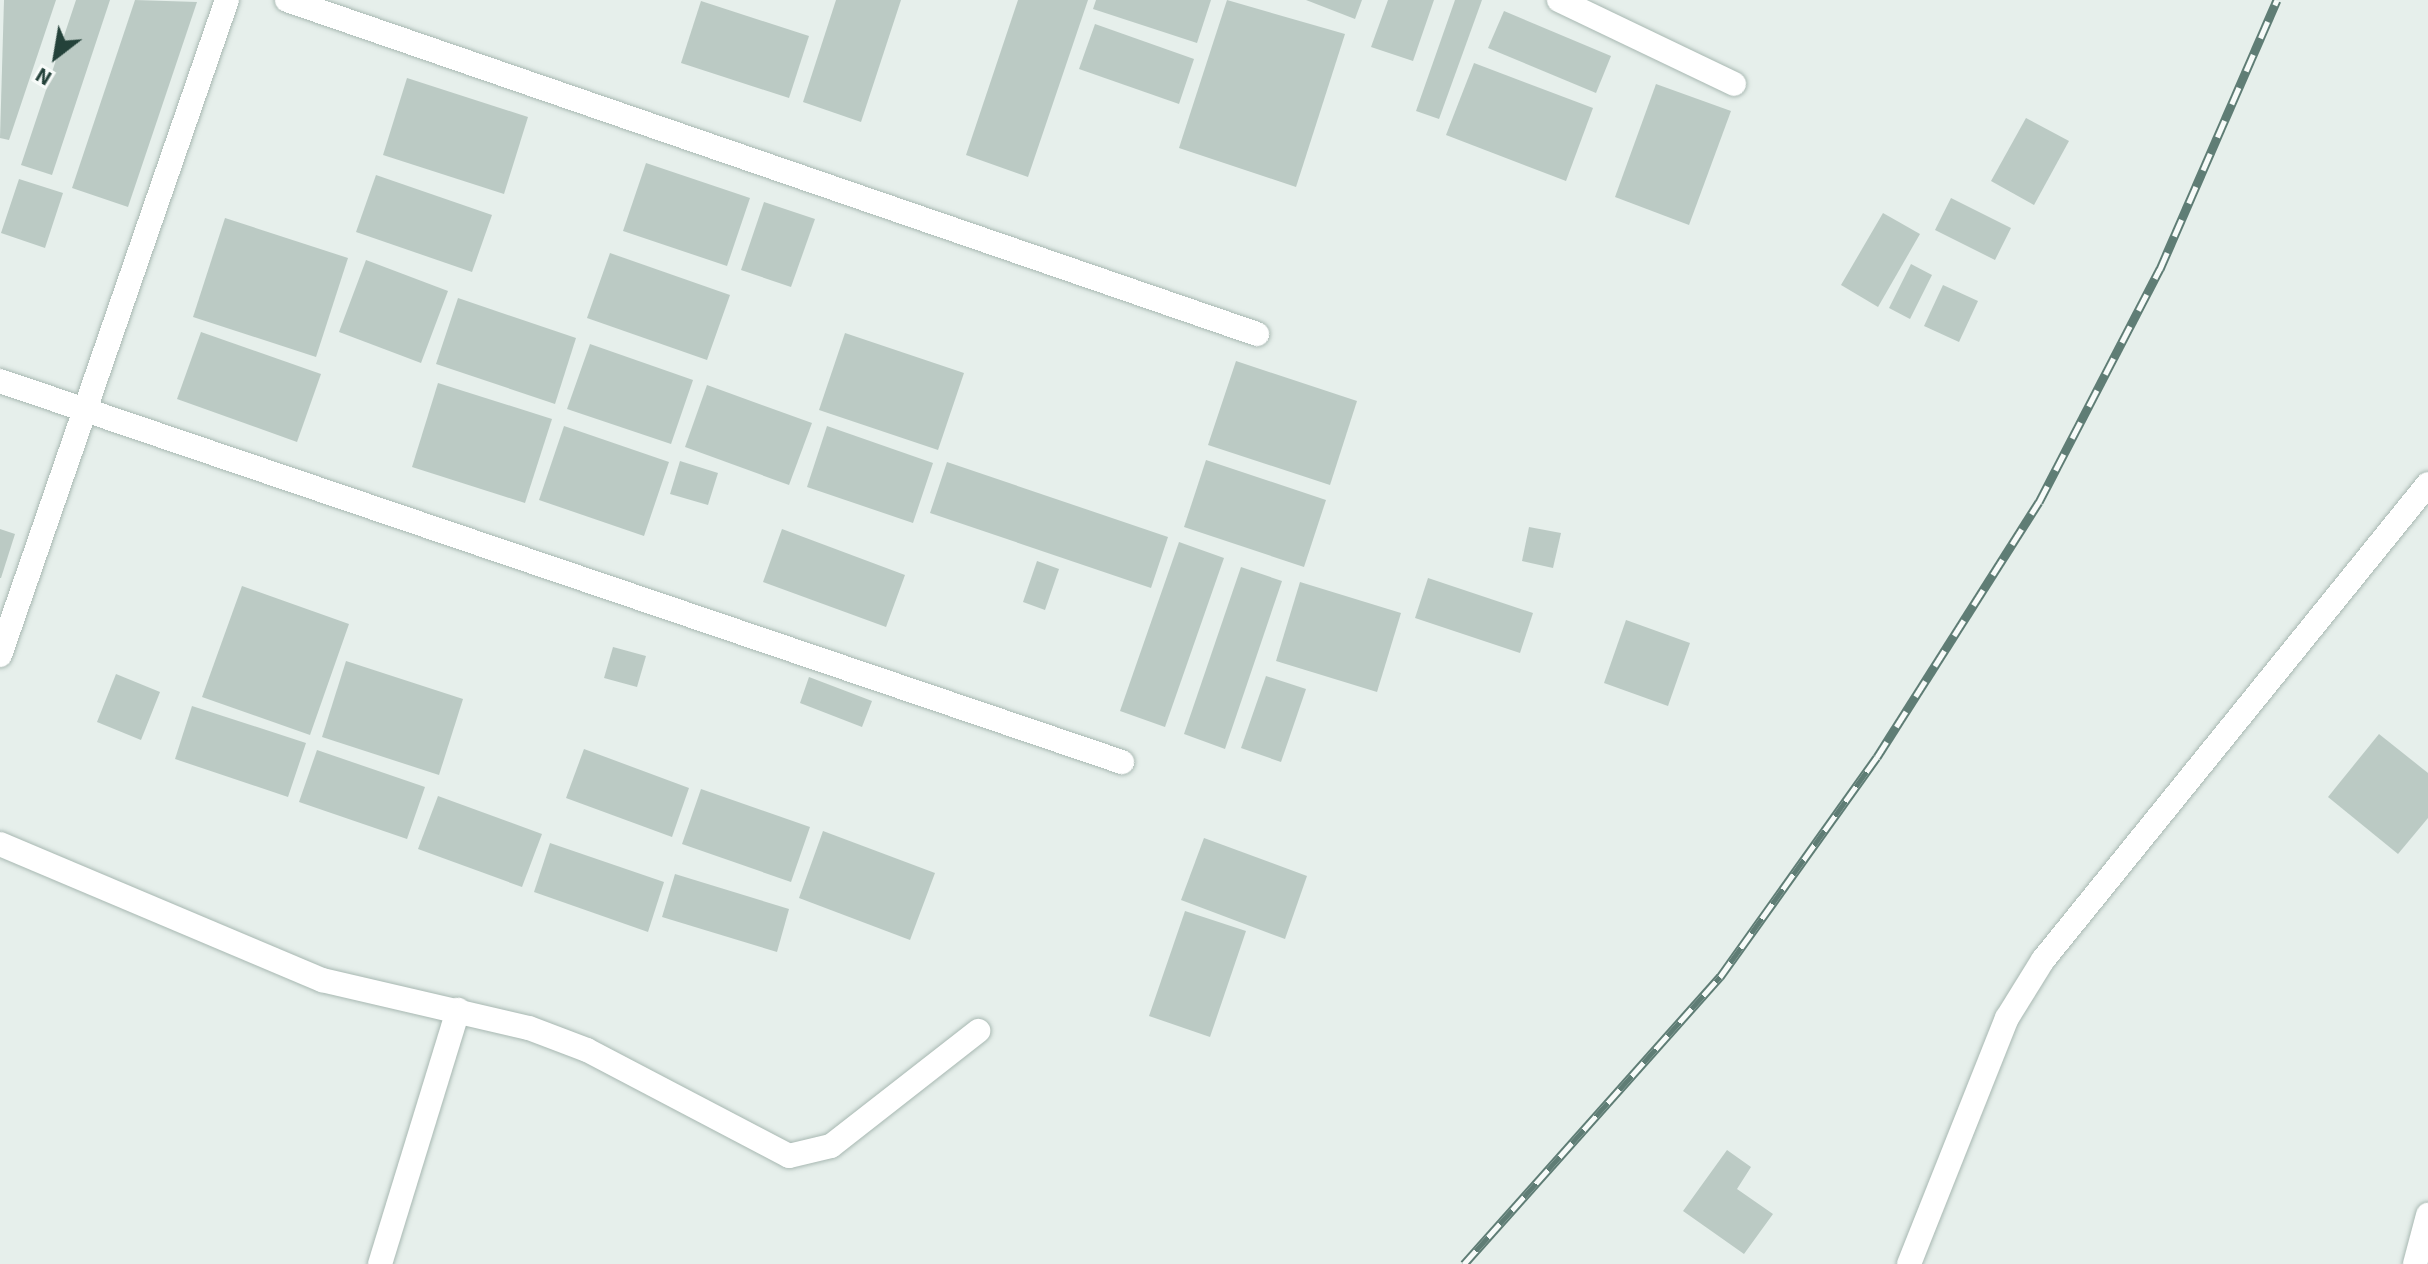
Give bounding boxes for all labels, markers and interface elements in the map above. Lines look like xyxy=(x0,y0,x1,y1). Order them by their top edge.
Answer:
north arrow xyxy=(16,16,96,96)
text: N xyxy=(29,59,58,94)

